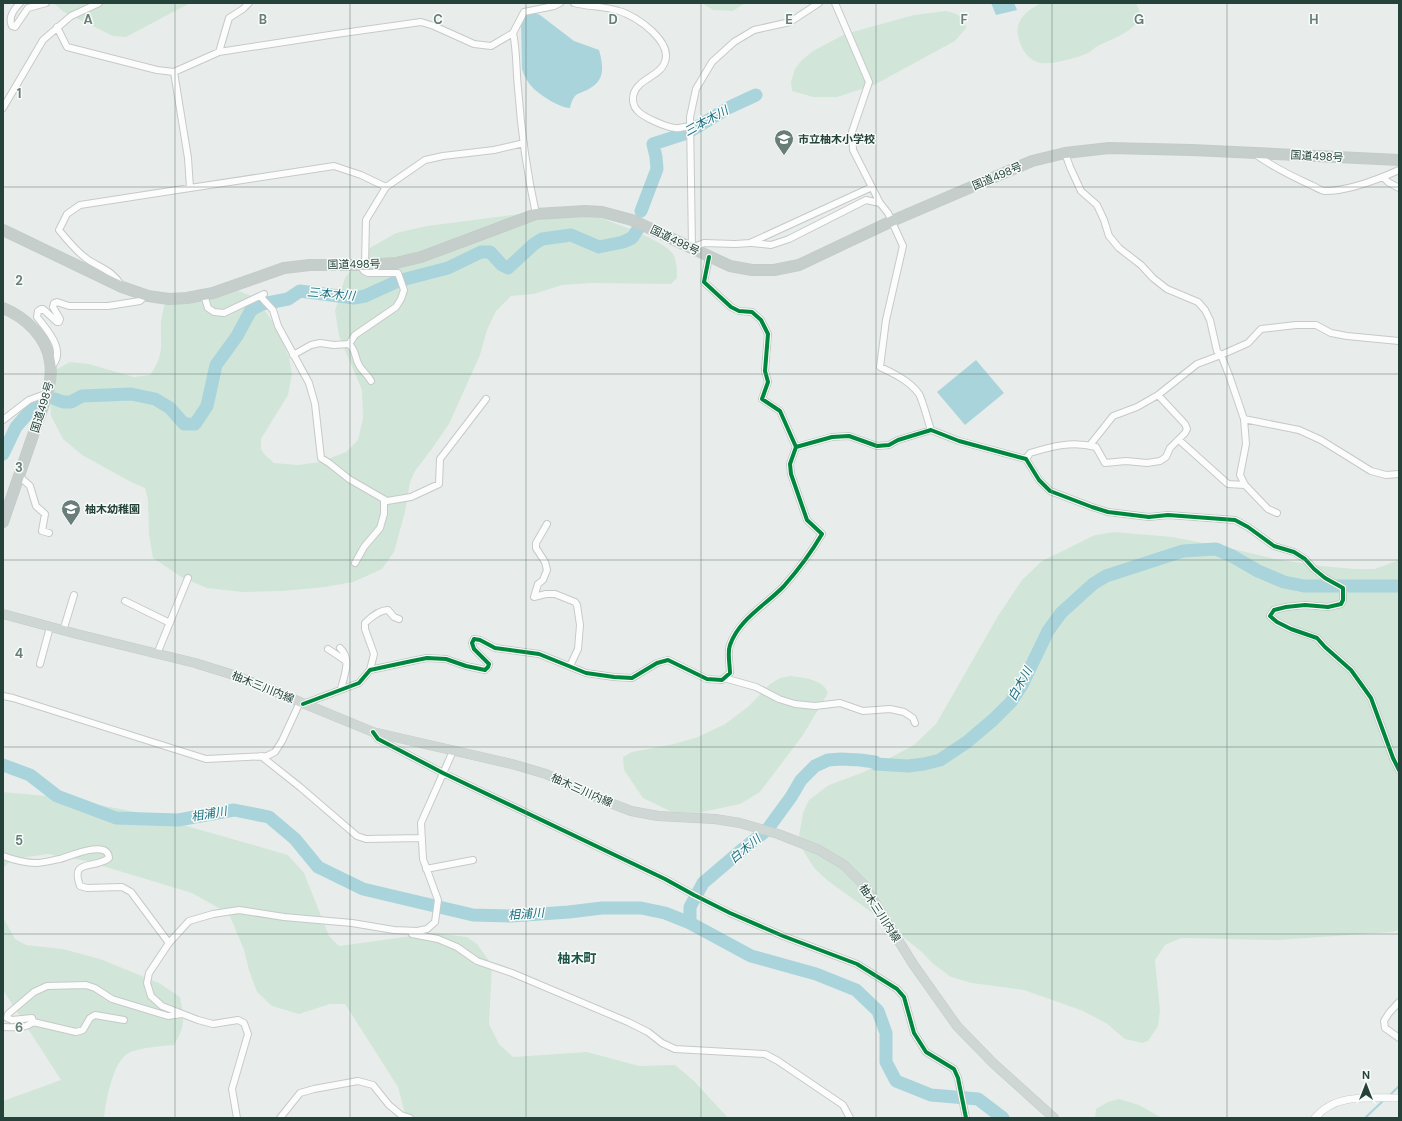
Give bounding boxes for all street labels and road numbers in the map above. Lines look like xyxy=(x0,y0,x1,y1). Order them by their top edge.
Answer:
street label: 国道498号 xyxy=(1290,148,1344,164)
street label: 国道498号 xyxy=(970,159,1024,193)
street label: 国道498号 xyxy=(648,222,702,258)
street label: 国道498号 xyxy=(327,257,381,271)
street label: 国道498号 xyxy=(28,380,56,434)
street label: 柚木三川内線 xyxy=(230,668,296,706)
street label: 柚木三川内線 xyxy=(549,770,615,810)
street label: 柚木三川内線 xyxy=(856,882,904,944)

